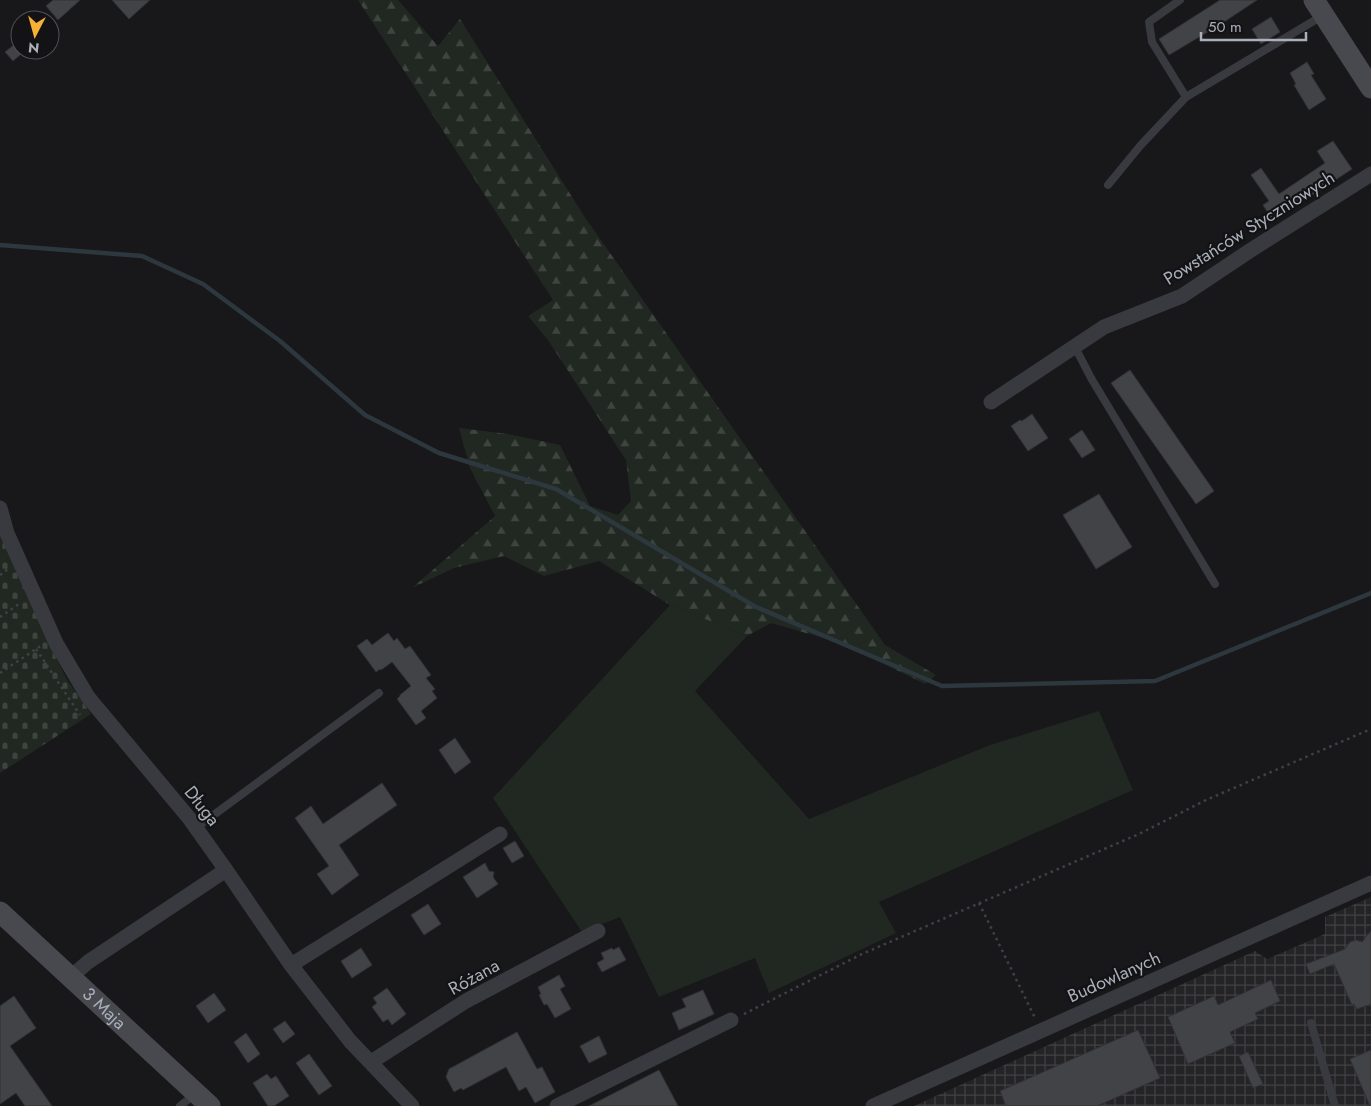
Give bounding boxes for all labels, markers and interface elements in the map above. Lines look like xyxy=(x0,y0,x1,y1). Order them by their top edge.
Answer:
north arrow xyxy=(10,10,60,60)
scale bar xyxy=(1201,10,1306,42)
text: 50 m xyxy=(1208,16,1242,38)
text: N xyxy=(27,37,40,58)
street label: Powstańców Styczniowych xyxy=(1158,165,1340,291)
street label: Długa xyxy=(178,780,226,832)
street label: Budowlanych xyxy=(1063,945,1165,1009)
street label: Różana xyxy=(444,952,504,1002)
street label: 3 Maja xyxy=(77,981,132,1035)

